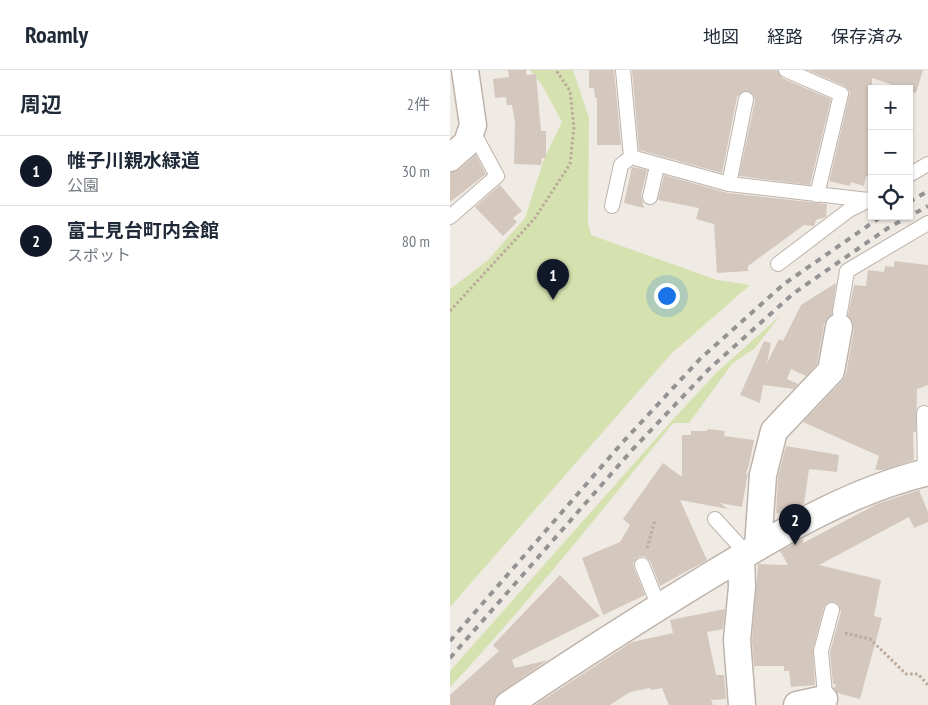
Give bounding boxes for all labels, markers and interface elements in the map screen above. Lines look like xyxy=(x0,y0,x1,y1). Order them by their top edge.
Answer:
text: Roamly xyxy=(25,19,88,50)
text: 地図 xyxy=(703,25,739,48)
text: 経路 xyxy=(767,25,803,48)
text: 保存済み xyxy=(831,25,903,48)
map controls xyxy=(868,85,913,220)
button: + xyxy=(868,85,913,130)
text: 周辺 xyxy=(20,91,62,118)
text: 2件 xyxy=(407,94,430,114)
button: − xyxy=(868,130,913,175)
text: 帷子川親水緑道 xyxy=(67,148,200,172)
text: 1 xyxy=(32,161,40,181)
text: 30 m xyxy=(402,161,430,181)
text: 公園 xyxy=(67,175,99,195)
button: locate xyxy=(868,175,913,220)
text: 富士見台町内会館 xyxy=(67,218,219,242)
text: 2 xyxy=(32,231,40,251)
text: 80 m xyxy=(402,231,430,251)
text: スポット xyxy=(67,245,131,265)
pin: 1 xyxy=(537,259,569,300)
your location xyxy=(654,283,680,309)
pin: 2 xyxy=(779,504,811,545)

